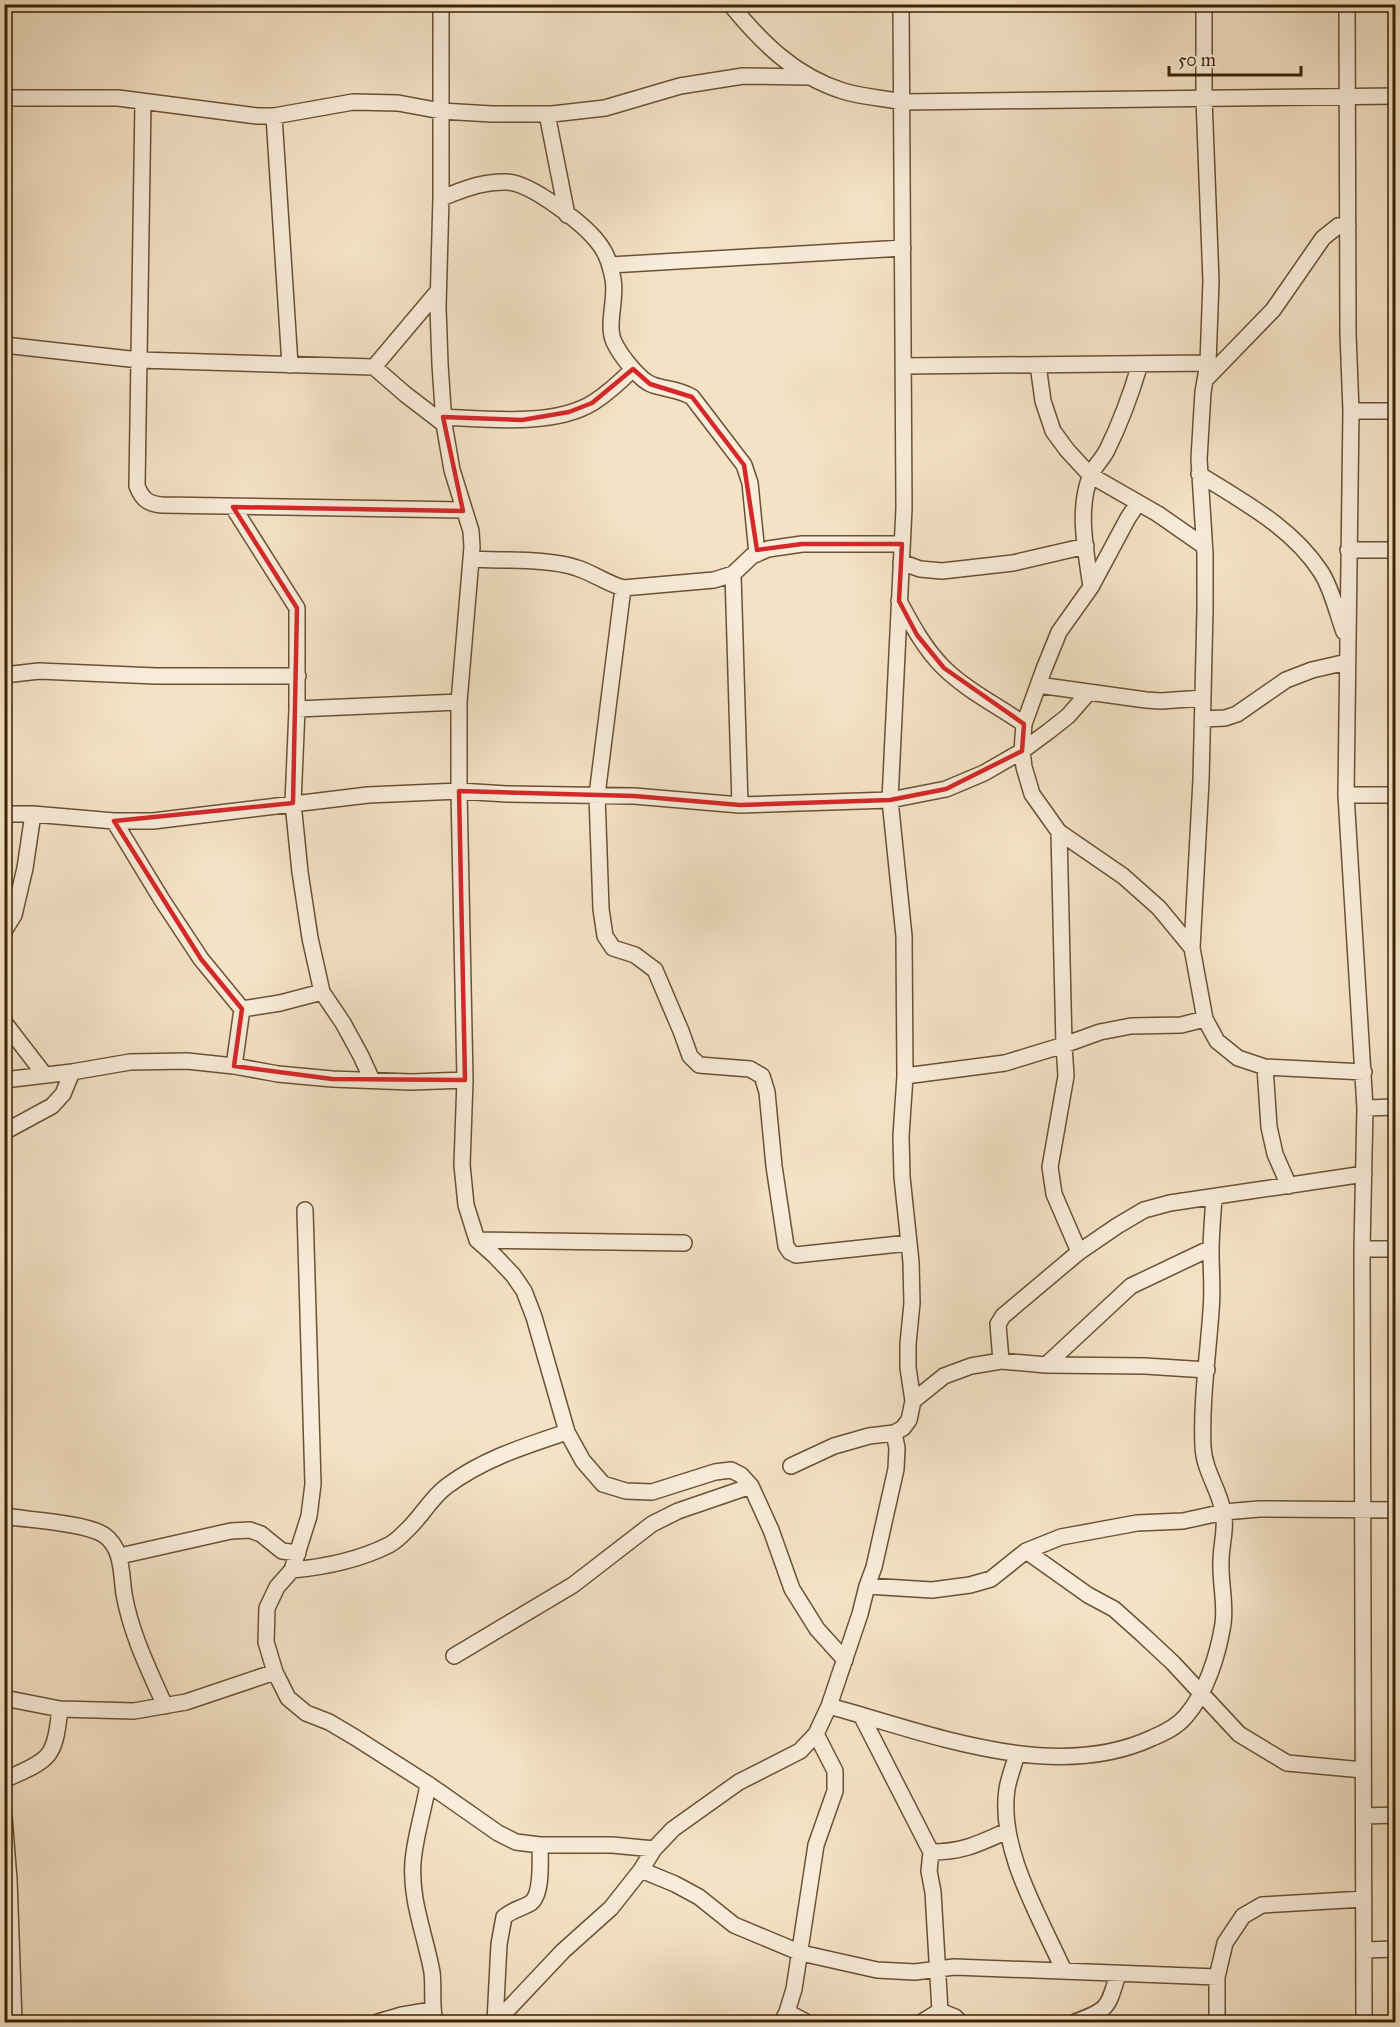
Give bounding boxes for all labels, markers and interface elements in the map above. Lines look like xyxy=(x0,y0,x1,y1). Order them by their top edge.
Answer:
scale bar xyxy=(1169,39,1301,77)
text: 50 m xyxy=(1178,49,1216,71)

